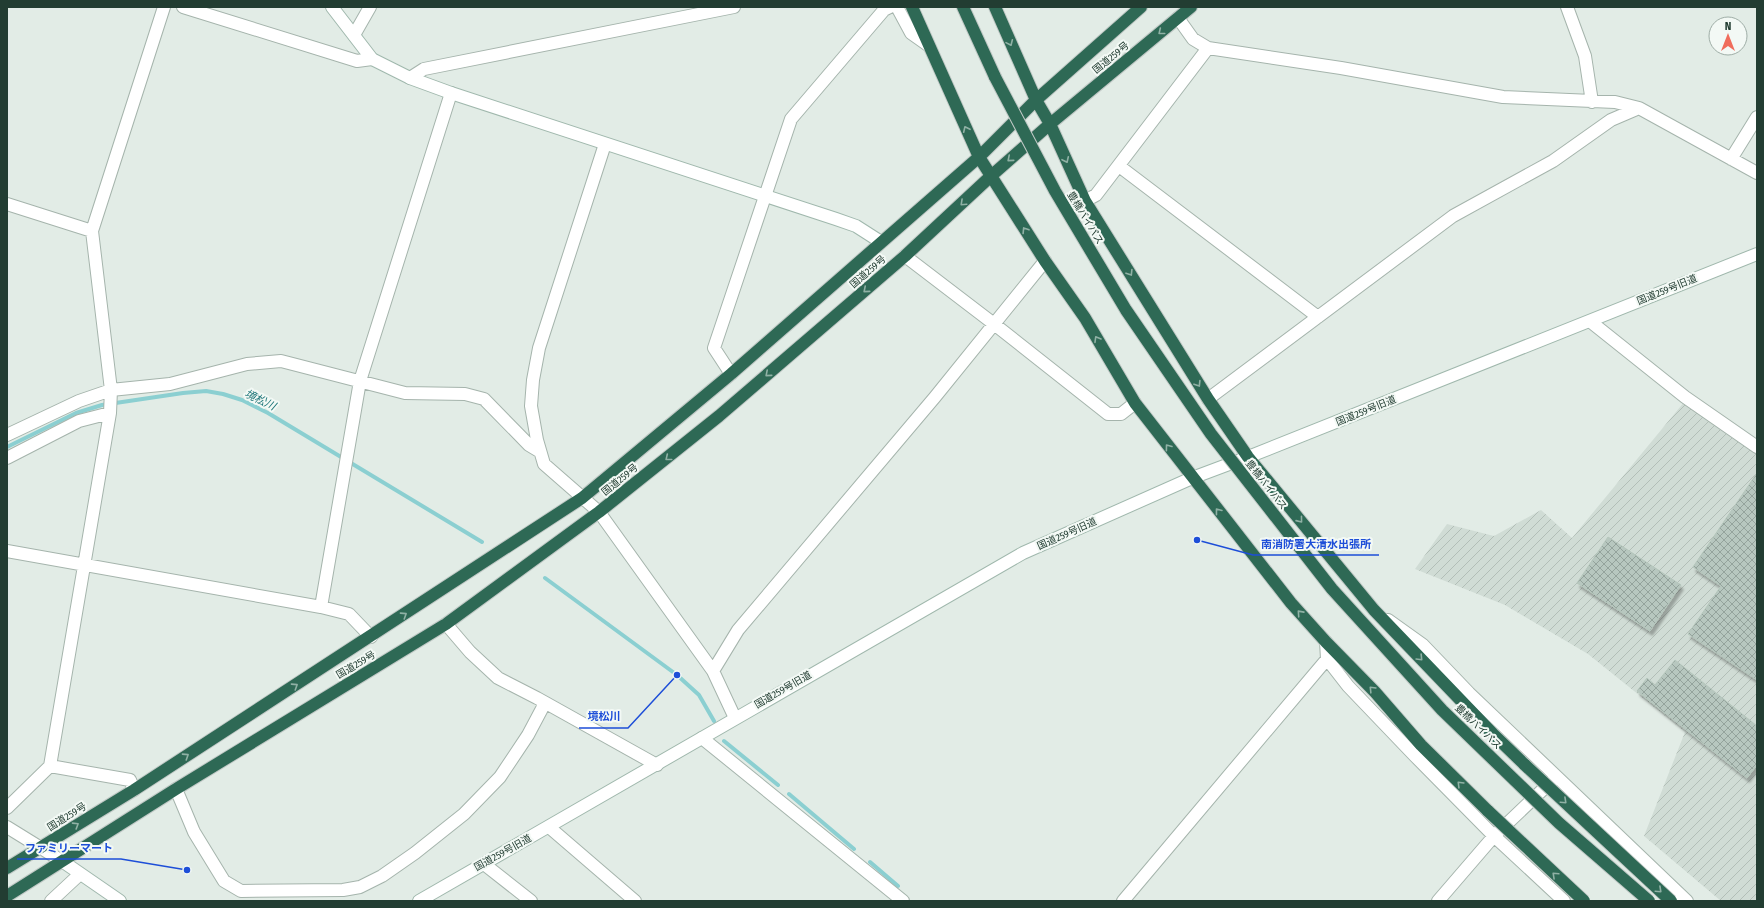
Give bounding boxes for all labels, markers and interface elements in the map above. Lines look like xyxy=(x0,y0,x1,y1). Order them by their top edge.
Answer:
north arrow xyxy=(1708,16,1748,56)
text: N xyxy=(1725,20,1731,33)
one-way arrow xyxy=(1159,28,1166,35)
one-way arrow xyxy=(1005,38,1013,46)
street label: 国道259号 xyxy=(1090,40,1132,76)
one-way arrow xyxy=(963,126,971,133)
one-way arrow xyxy=(1007,155,1015,162)
one-way arrow xyxy=(1061,155,1069,163)
street label: 豊橋バイパス xyxy=(1064,189,1106,247)
one-way arrow xyxy=(960,198,968,205)
one-way arrow xyxy=(1023,227,1030,234)
street label: 国道259号 xyxy=(848,253,888,291)
one-way arrow xyxy=(1125,269,1132,276)
street label: 国道259号旧道 xyxy=(1635,273,1699,307)
one-way arrow xyxy=(863,285,871,292)
one-way arrow xyxy=(1095,336,1102,343)
one-way arrow xyxy=(765,370,772,377)
one-way arrow xyxy=(1193,379,1200,386)
water label: 境松川 xyxy=(242,387,279,414)
street label: 国道259号旧道 xyxy=(1334,394,1398,428)
one-way arrow xyxy=(1166,445,1173,452)
one-way arrow xyxy=(665,453,672,460)
street label: 豊橋バイパス xyxy=(1243,458,1289,512)
street label: 国道259号 xyxy=(599,462,641,498)
one-way arrow xyxy=(1216,509,1223,516)
one-way arrow xyxy=(1295,515,1302,523)
street label: 国道259号旧道 xyxy=(1035,516,1099,552)
callout: 南消防署大清水出張所 xyxy=(1253,532,1379,555)
text: 南消防署大清水出張所 xyxy=(1261,538,1371,551)
one-way arrow xyxy=(1298,610,1305,617)
one-way arrow xyxy=(400,612,407,620)
street label: 国道259号 xyxy=(334,649,378,681)
one-way arrow xyxy=(1415,653,1423,661)
street label: 国道259号旧道 xyxy=(752,669,814,711)
one-way arrow xyxy=(291,683,298,690)
one-way arrow xyxy=(1369,686,1376,694)
street label: 豊橋バイパス xyxy=(1452,702,1504,752)
callout: 境松川 xyxy=(579,705,628,728)
text: 境松川 xyxy=(588,710,621,723)
one-way arrow xyxy=(182,753,189,761)
one-way arrow xyxy=(1457,781,1465,789)
one-way arrow xyxy=(1559,796,1567,804)
street label: 国道259号 xyxy=(45,800,89,834)
one-way arrow xyxy=(72,823,79,830)
street label: 国道259号旧道 xyxy=(472,832,534,874)
callout: ファミリーマート xyxy=(17,836,121,859)
text: ファミリーマート xyxy=(25,842,113,855)
one-way arrow xyxy=(1552,872,1560,879)
one-way arrow xyxy=(1654,885,1662,892)

